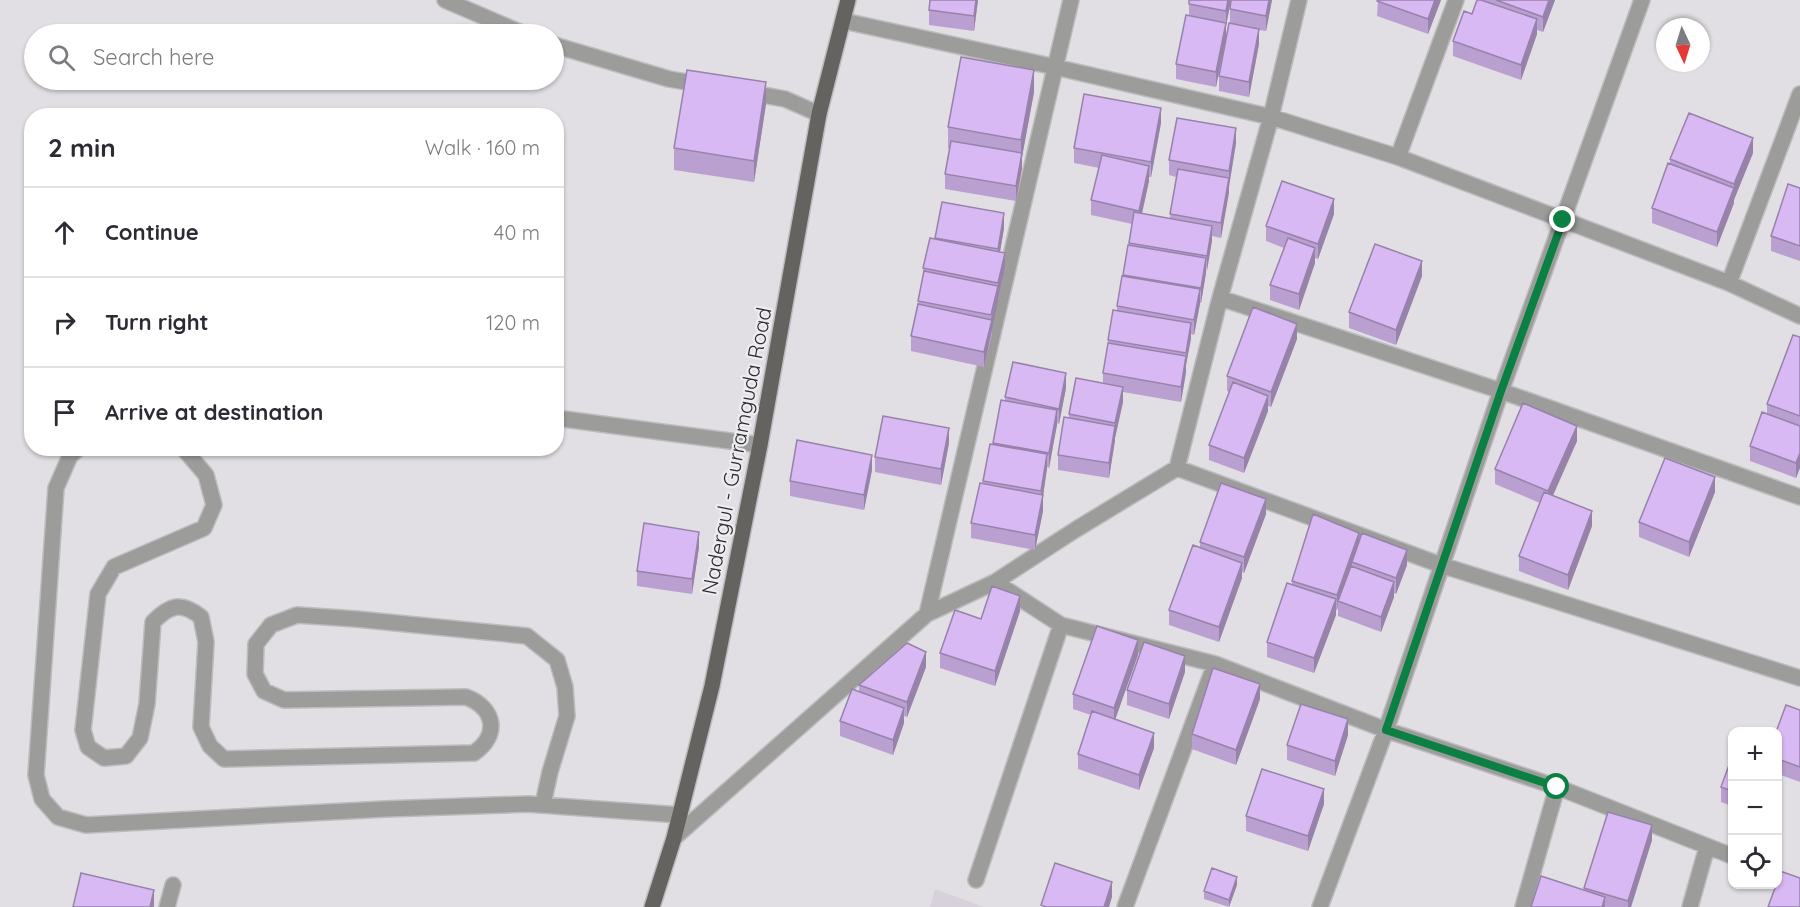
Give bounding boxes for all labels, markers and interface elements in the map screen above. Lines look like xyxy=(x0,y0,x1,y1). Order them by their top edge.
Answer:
north arrow xyxy=(1656,18,1710,72)
search box xyxy=(24,24,564,90)
icon: search xyxy=(45,41,78,74)
text: Search here xyxy=(93,43,214,71)
text: 2 min xyxy=(48,131,116,164)
text: Walk · 160 m xyxy=(425,135,540,160)
route end xyxy=(1549,206,1575,232)
icon: ahead xyxy=(48,216,81,249)
text: Continue xyxy=(105,218,199,246)
text: 40 m xyxy=(494,220,540,245)
street label: Nadergul - Gurramguda Road xyxy=(695,305,777,597)
icon: right xyxy=(48,306,81,339)
text: Turn right xyxy=(105,308,209,336)
text: 120 m xyxy=(486,310,540,335)
icon: arrive xyxy=(48,396,81,429)
text: Arrive at destination xyxy=(105,398,323,426)
map controls xyxy=(1728,727,1782,889)
button: + xyxy=(1728,727,1782,781)
route start xyxy=(1543,773,1569,799)
button: − xyxy=(1728,781,1782,835)
button: locate xyxy=(1728,835,1782,889)

